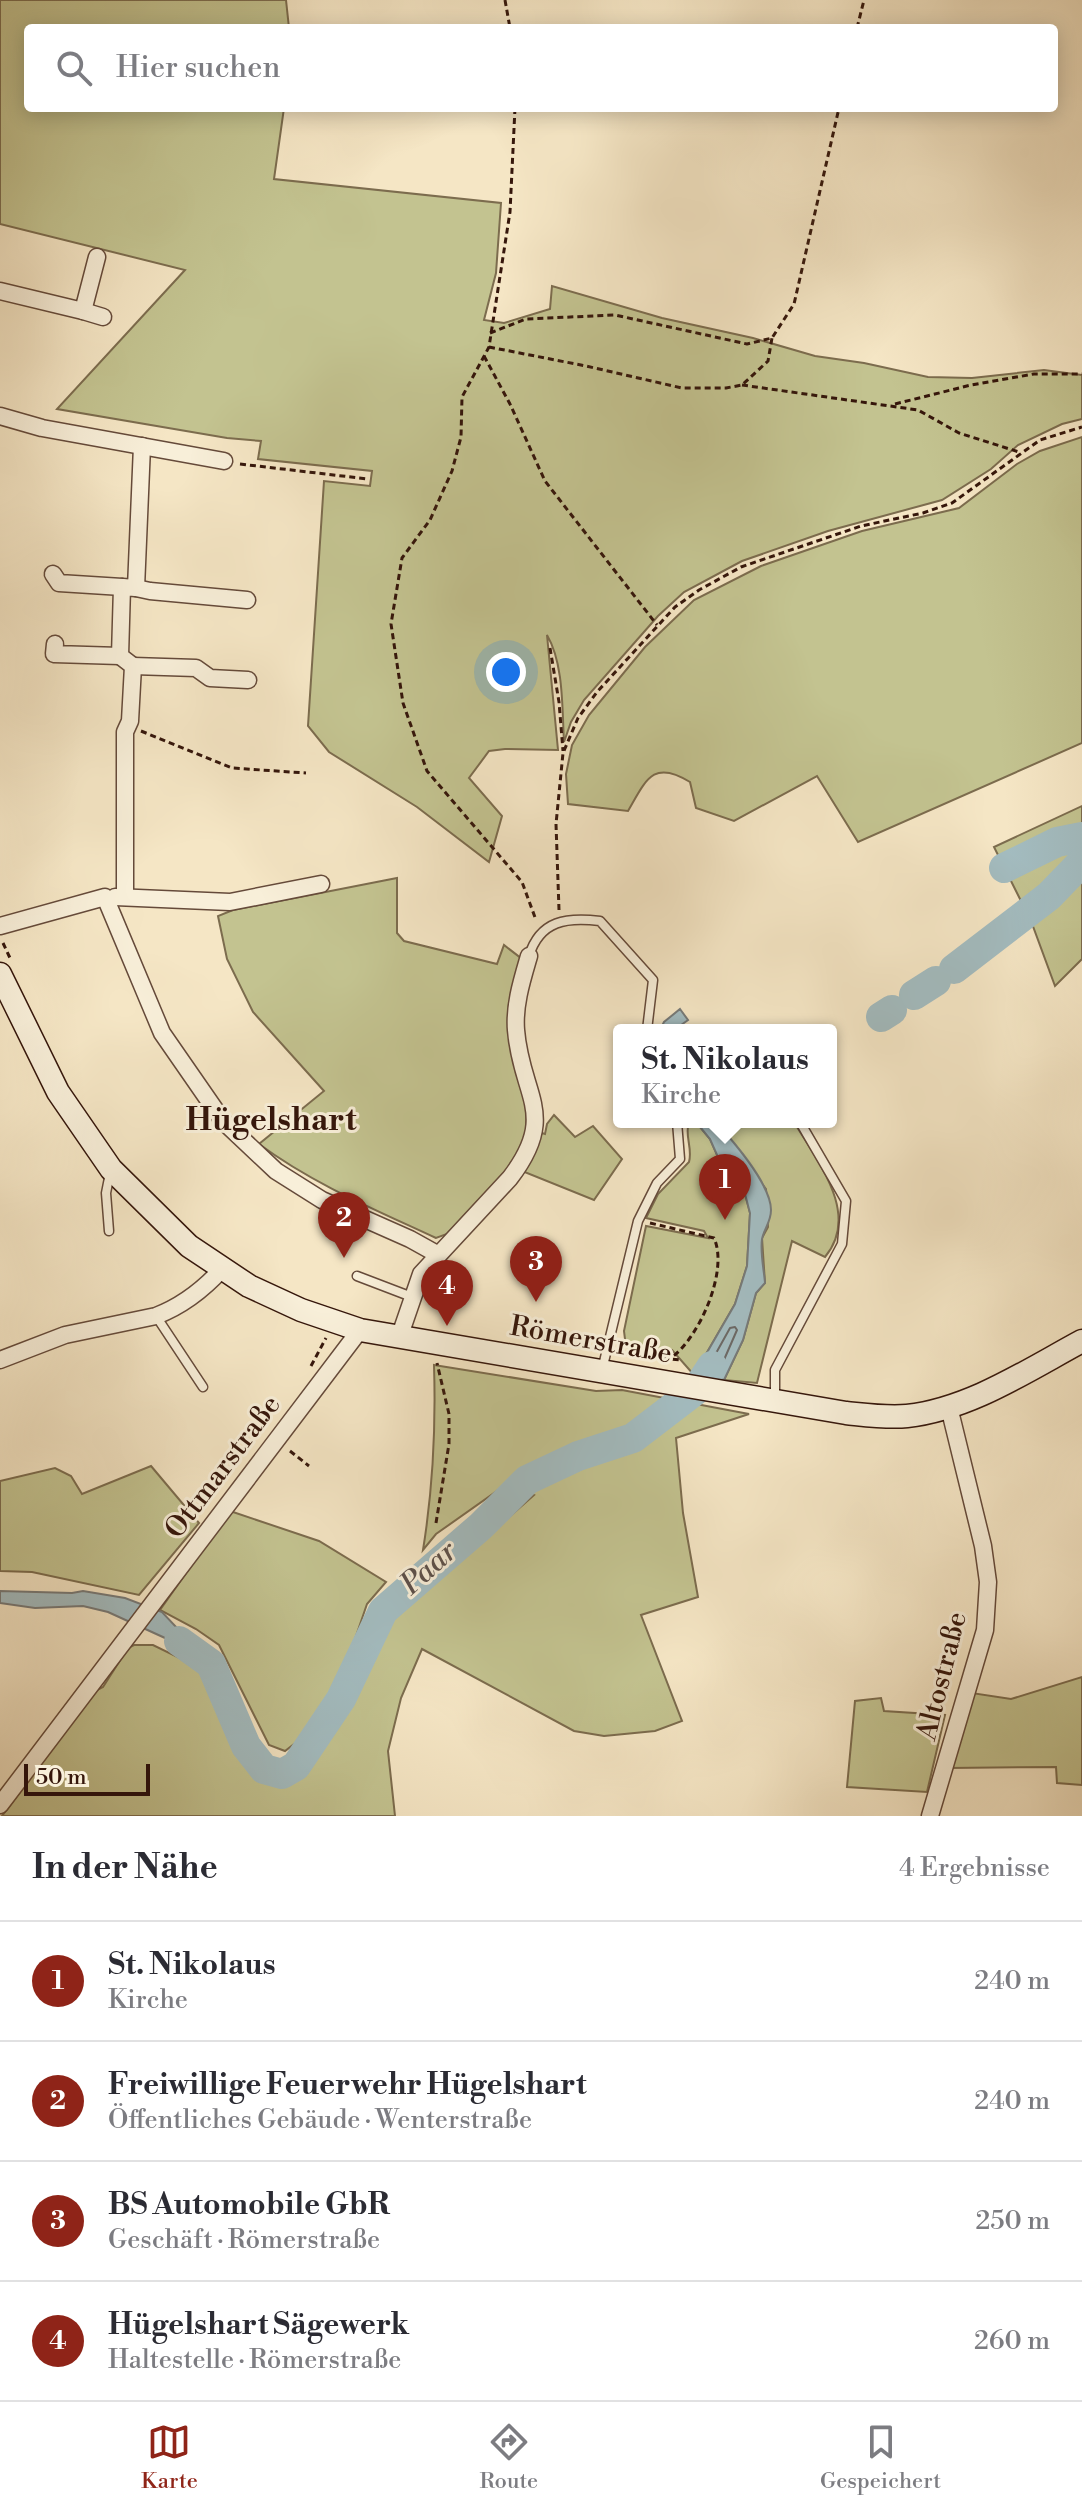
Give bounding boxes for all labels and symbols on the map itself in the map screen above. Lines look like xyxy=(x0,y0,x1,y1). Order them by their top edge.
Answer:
your location xyxy=(486,652,526,692)
district label: Hügelshart xyxy=(186,1100,357,1140)
pin: 1 xyxy=(699,1154,751,1220)
pin: 2 xyxy=(318,1192,370,1258)
pin: 3 xyxy=(510,1236,562,1302)
pin: 4 xyxy=(421,1260,473,1326)
street label: Römerstraße xyxy=(507,1309,675,1371)
street label: Ottmarstraße xyxy=(158,1388,288,1546)
water label: Paar xyxy=(392,1532,466,1604)
street label: Altostraße xyxy=(909,1608,975,1745)
scale bar xyxy=(24,1760,150,1796)

